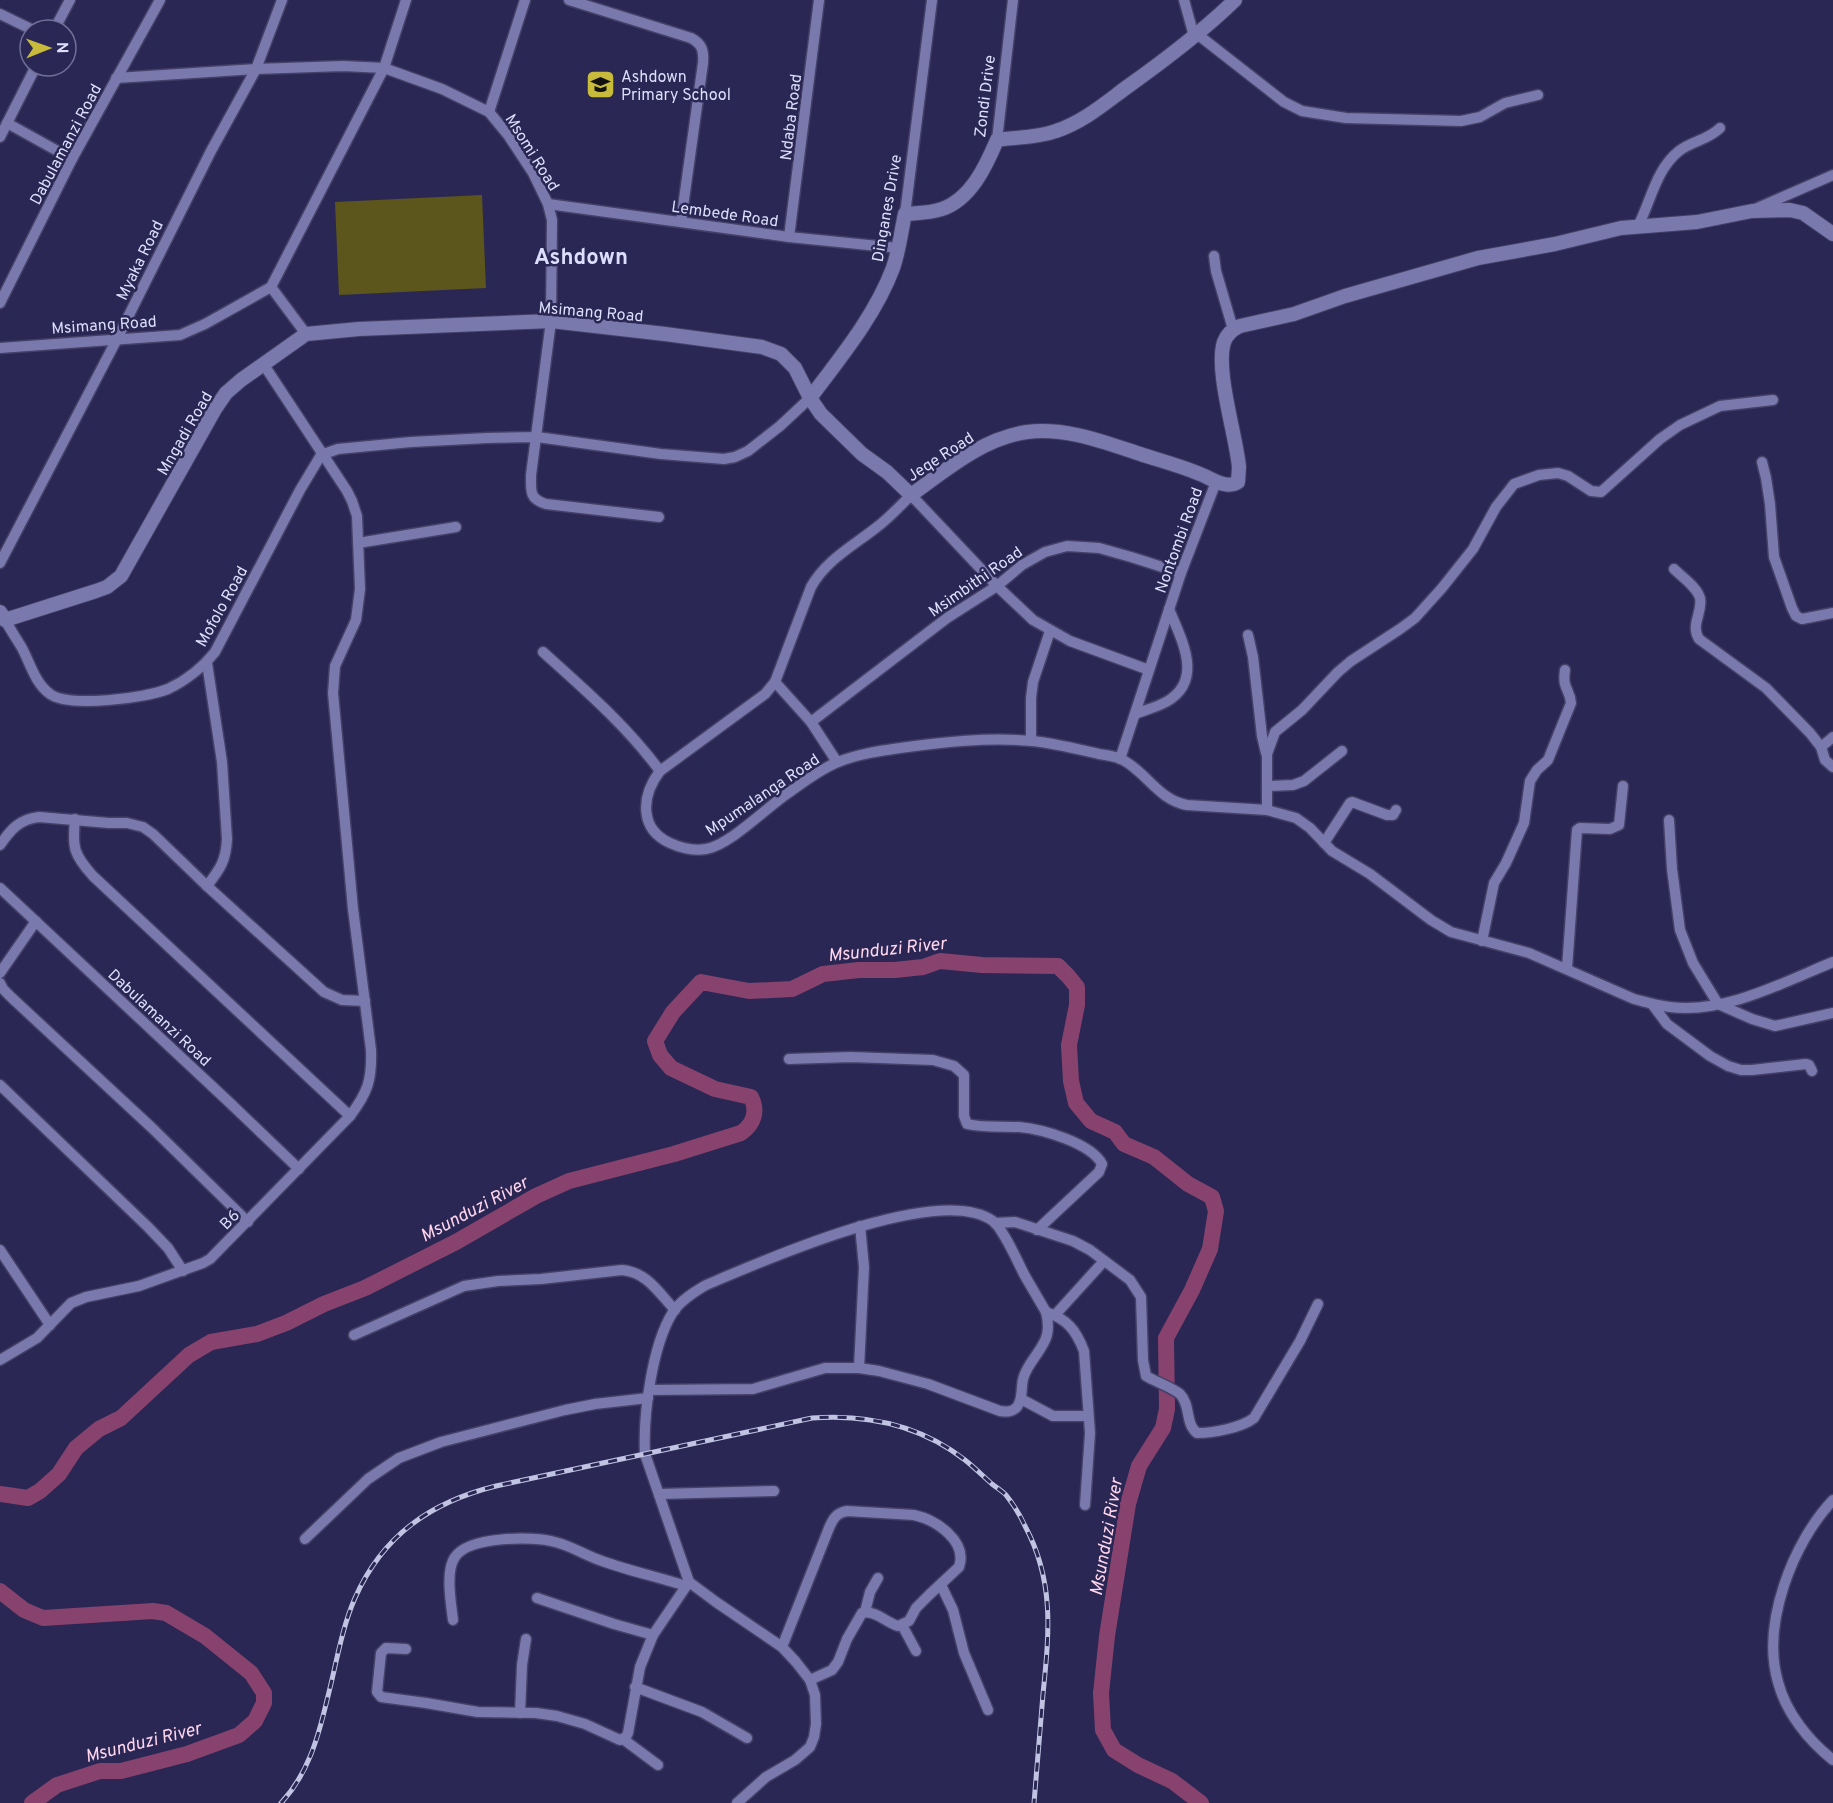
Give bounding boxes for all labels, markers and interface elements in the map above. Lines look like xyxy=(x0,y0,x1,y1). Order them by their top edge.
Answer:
north arrow xyxy=(18,18,78,78)
text: N xyxy=(51,42,71,54)
street label: Zondi Drive xyxy=(971,54,1001,139)
place label: Ashdown Primary School xyxy=(621,68,731,106)
school or university icon: Ashdown Primary School xyxy=(584,69,616,101)
street label: Ndaba Road xyxy=(777,73,807,162)
street label: Dabulamanzi Road xyxy=(26,81,107,209)
street label: Msomi Road xyxy=(500,111,563,195)
street label: Dinganes Drive xyxy=(869,153,907,264)
street label: Lembede Road xyxy=(670,198,779,232)
street label: Myaka Road xyxy=(113,218,169,304)
district label: Ashdown xyxy=(534,245,628,272)
street label: Msimang Road xyxy=(537,298,644,328)
street label: Msimang Road xyxy=(51,312,157,340)
street label: Mngadi Road xyxy=(154,388,218,480)
street label: Jeqe Road xyxy=(904,429,978,487)
street label: Nontombi Road xyxy=(1151,485,1208,596)
street label: Msimbithi Road xyxy=(925,543,1027,622)
street label: Mofolo Road xyxy=(192,563,253,651)
street label: Mpumalanga Road xyxy=(702,750,824,841)
water label: Msunduzi River xyxy=(827,933,950,968)
street label: Dabulamanzi Road xyxy=(103,965,214,1071)
water label: Msunduzi River xyxy=(417,1171,534,1248)
street label: B6 xyxy=(216,1206,245,1235)
water label: Msunduzi River xyxy=(1086,1475,1129,1598)
water label: Msunduzi River xyxy=(83,1717,206,1769)

